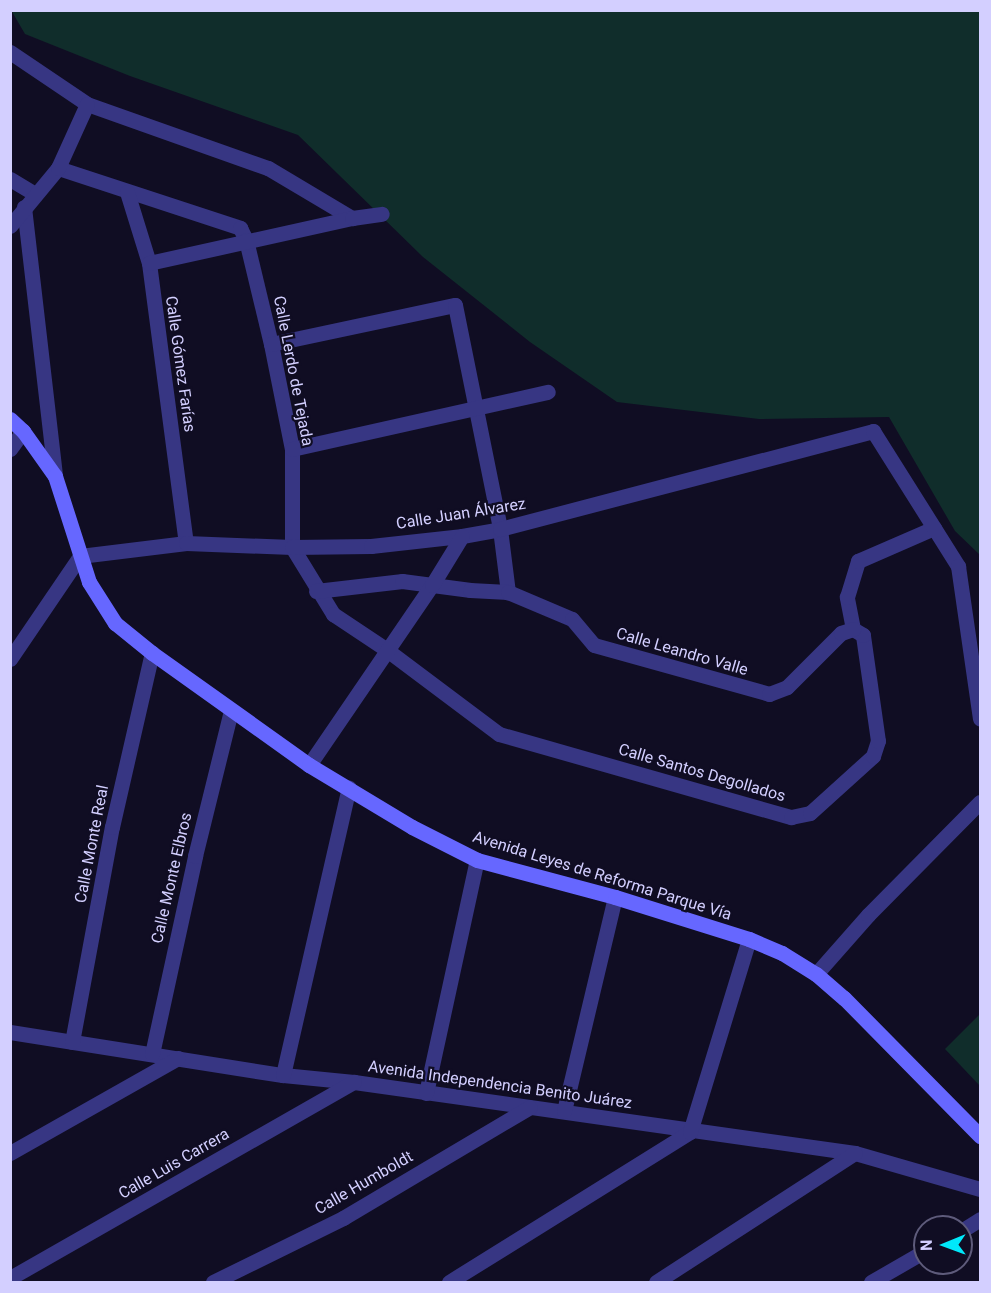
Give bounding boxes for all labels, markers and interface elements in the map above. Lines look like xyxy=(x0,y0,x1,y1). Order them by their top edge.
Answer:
street label: Calle Lerdo de Tejada xyxy=(269,294,317,448)
street label: Calle Gómez Farías xyxy=(161,295,199,433)
street label: Calle Juan Álvarez xyxy=(395,494,527,534)
street label: Calle Leandro Valle xyxy=(614,624,750,680)
street label: Calle Santos Degollados xyxy=(616,740,788,806)
street label: Calle Monte Real xyxy=(71,783,113,905)
street label: Calle Monte Elbros xyxy=(148,811,196,945)
street label: Avenida Leyes de Reforma Parque Vía xyxy=(470,827,734,925)
street label: Avenida Independencia Benito Juárez xyxy=(367,1057,633,1113)
street label: Calle Luis Carrera xyxy=(115,1125,233,1203)
street label: Calle Humboldt xyxy=(312,1147,416,1219)
north arrow xyxy=(913,1215,973,1275)
text: N xyxy=(917,1239,936,1251)

